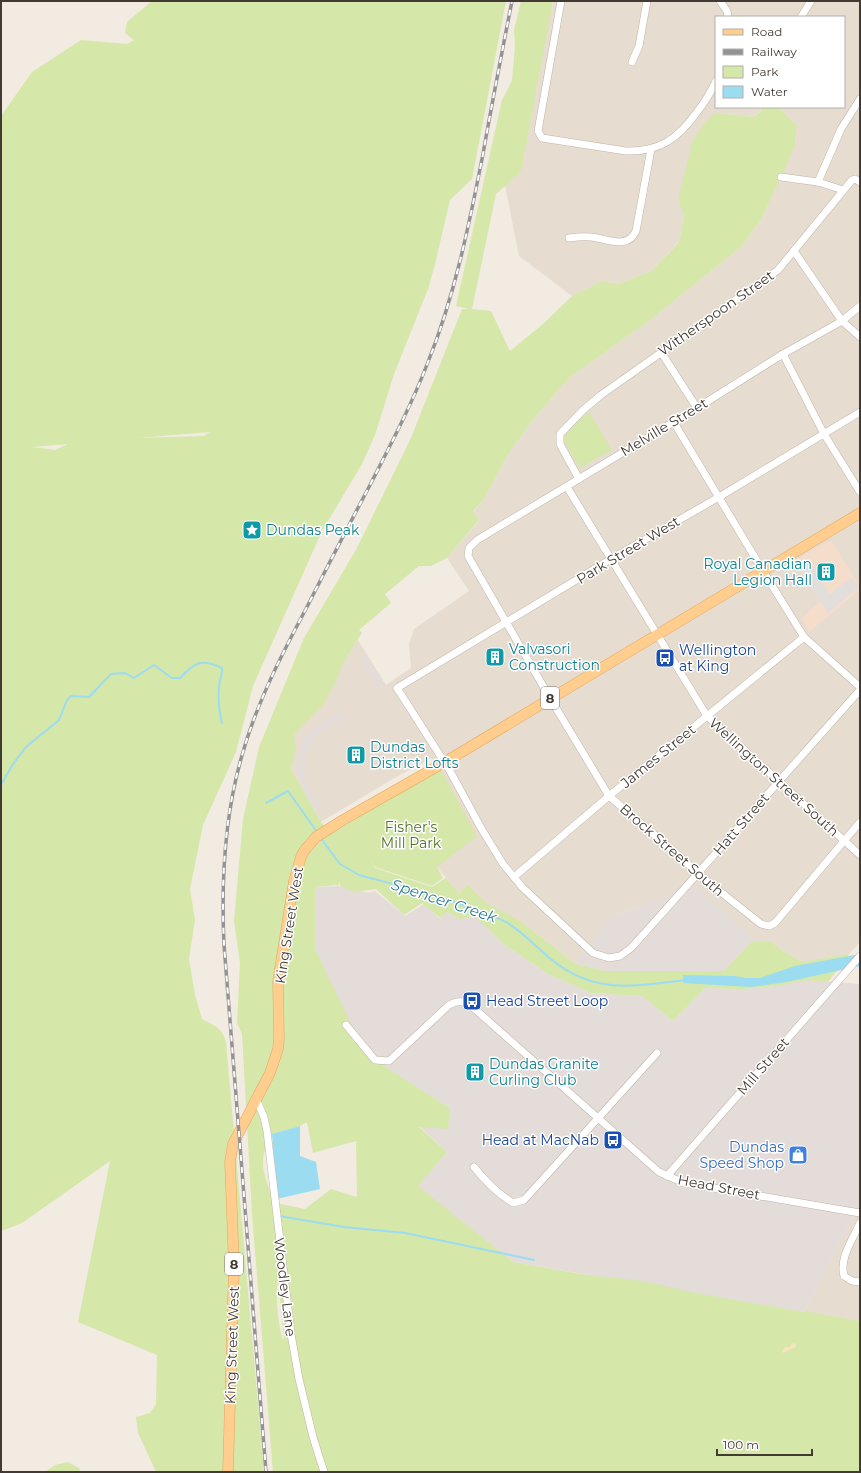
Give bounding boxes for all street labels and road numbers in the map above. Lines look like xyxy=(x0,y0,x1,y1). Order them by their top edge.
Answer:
street label: Witherspoon Street xyxy=(655,266,778,360)
street label: Melville Street xyxy=(617,394,711,460)
street label: Park Street West xyxy=(573,512,683,588)
road number: 8 xyxy=(541,687,559,709)
street label: Wellington Street South xyxy=(705,714,843,840)
street label: James Street xyxy=(616,720,699,792)
street label: Hatt Street xyxy=(709,789,773,859)
street label: Brock Street South xyxy=(616,800,728,900)
street label: King Street West xyxy=(271,865,307,985)
street label: Mill Street xyxy=(733,1033,793,1099)
street label: Head Street xyxy=(676,1170,762,1204)
street label: Woodley Lane xyxy=(270,1236,300,1338)
road number: 8 xyxy=(225,1253,243,1275)
street label: King Street West xyxy=(221,1285,243,1404)

